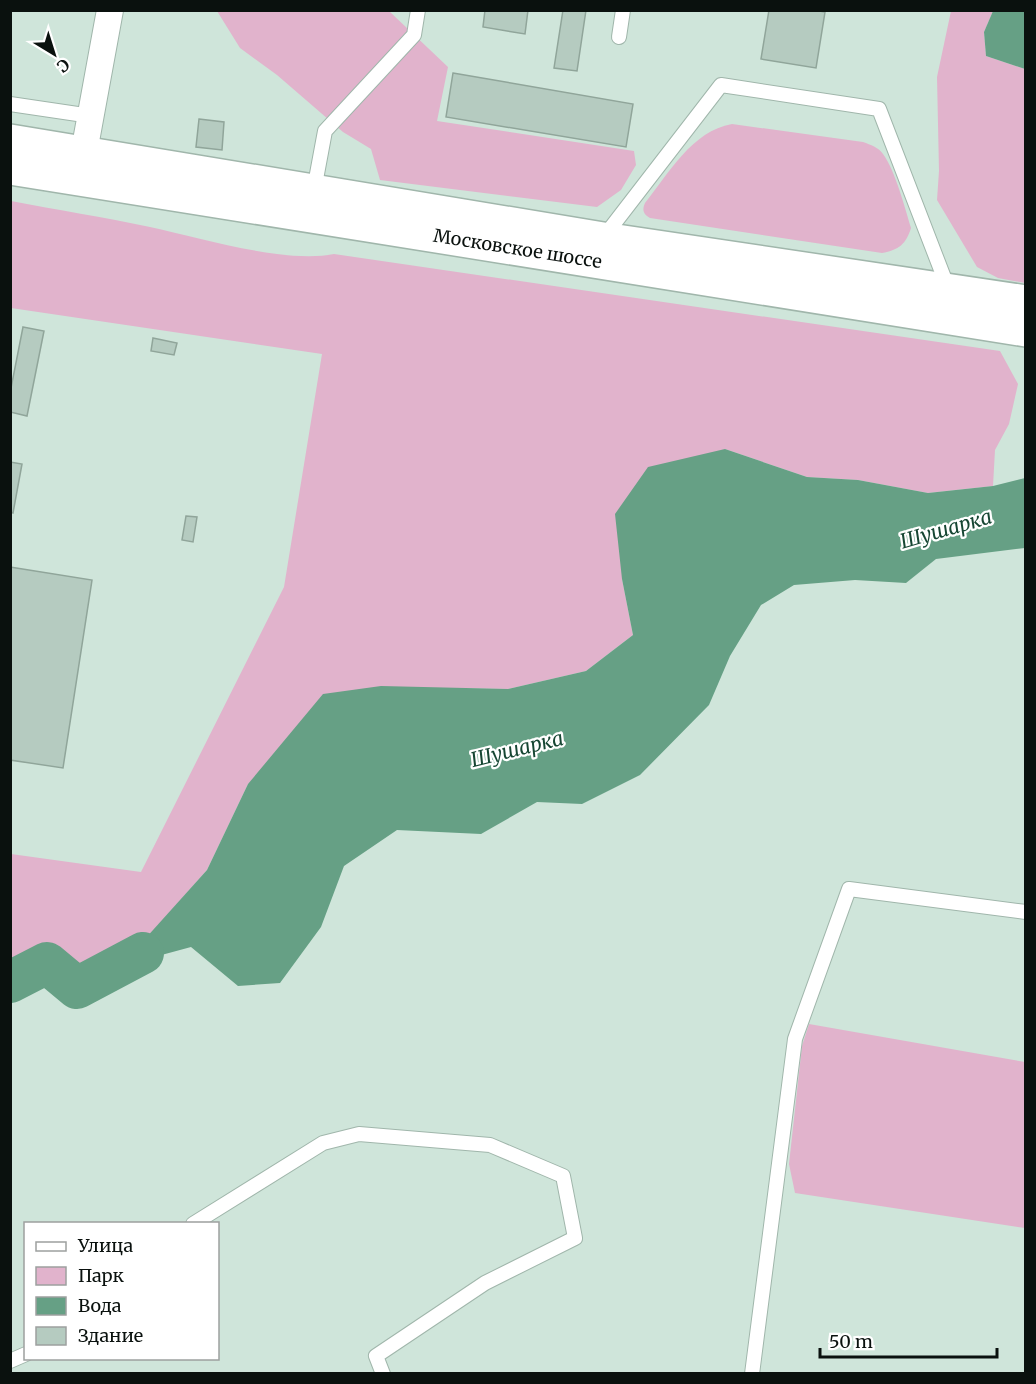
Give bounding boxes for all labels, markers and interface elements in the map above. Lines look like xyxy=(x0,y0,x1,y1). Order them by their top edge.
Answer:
north arrow xyxy=(24,24,84,84)
text: С xyxy=(53,55,74,77)
street label: Московское шоссе xyxy=(432,224,604,273)
water label: Шушарка xyxy=(897,503,995,554)
water label: Шушарка xyxy=(468,725,566,772)
legend xyxy=(24,1222,219,1360)
text: Улица xyxy=(77,1234,133,1257)
text: Парк xyxy=(78,1264,124,1287)
text: Вода xyxy=(78,1294,122,1317)
scale bar xyxy=(820,1321,997,1359)
text: Здание xyxy=(78,1324,143,1347)
text: 50 m xyxy=(829,1330,873,1353)

